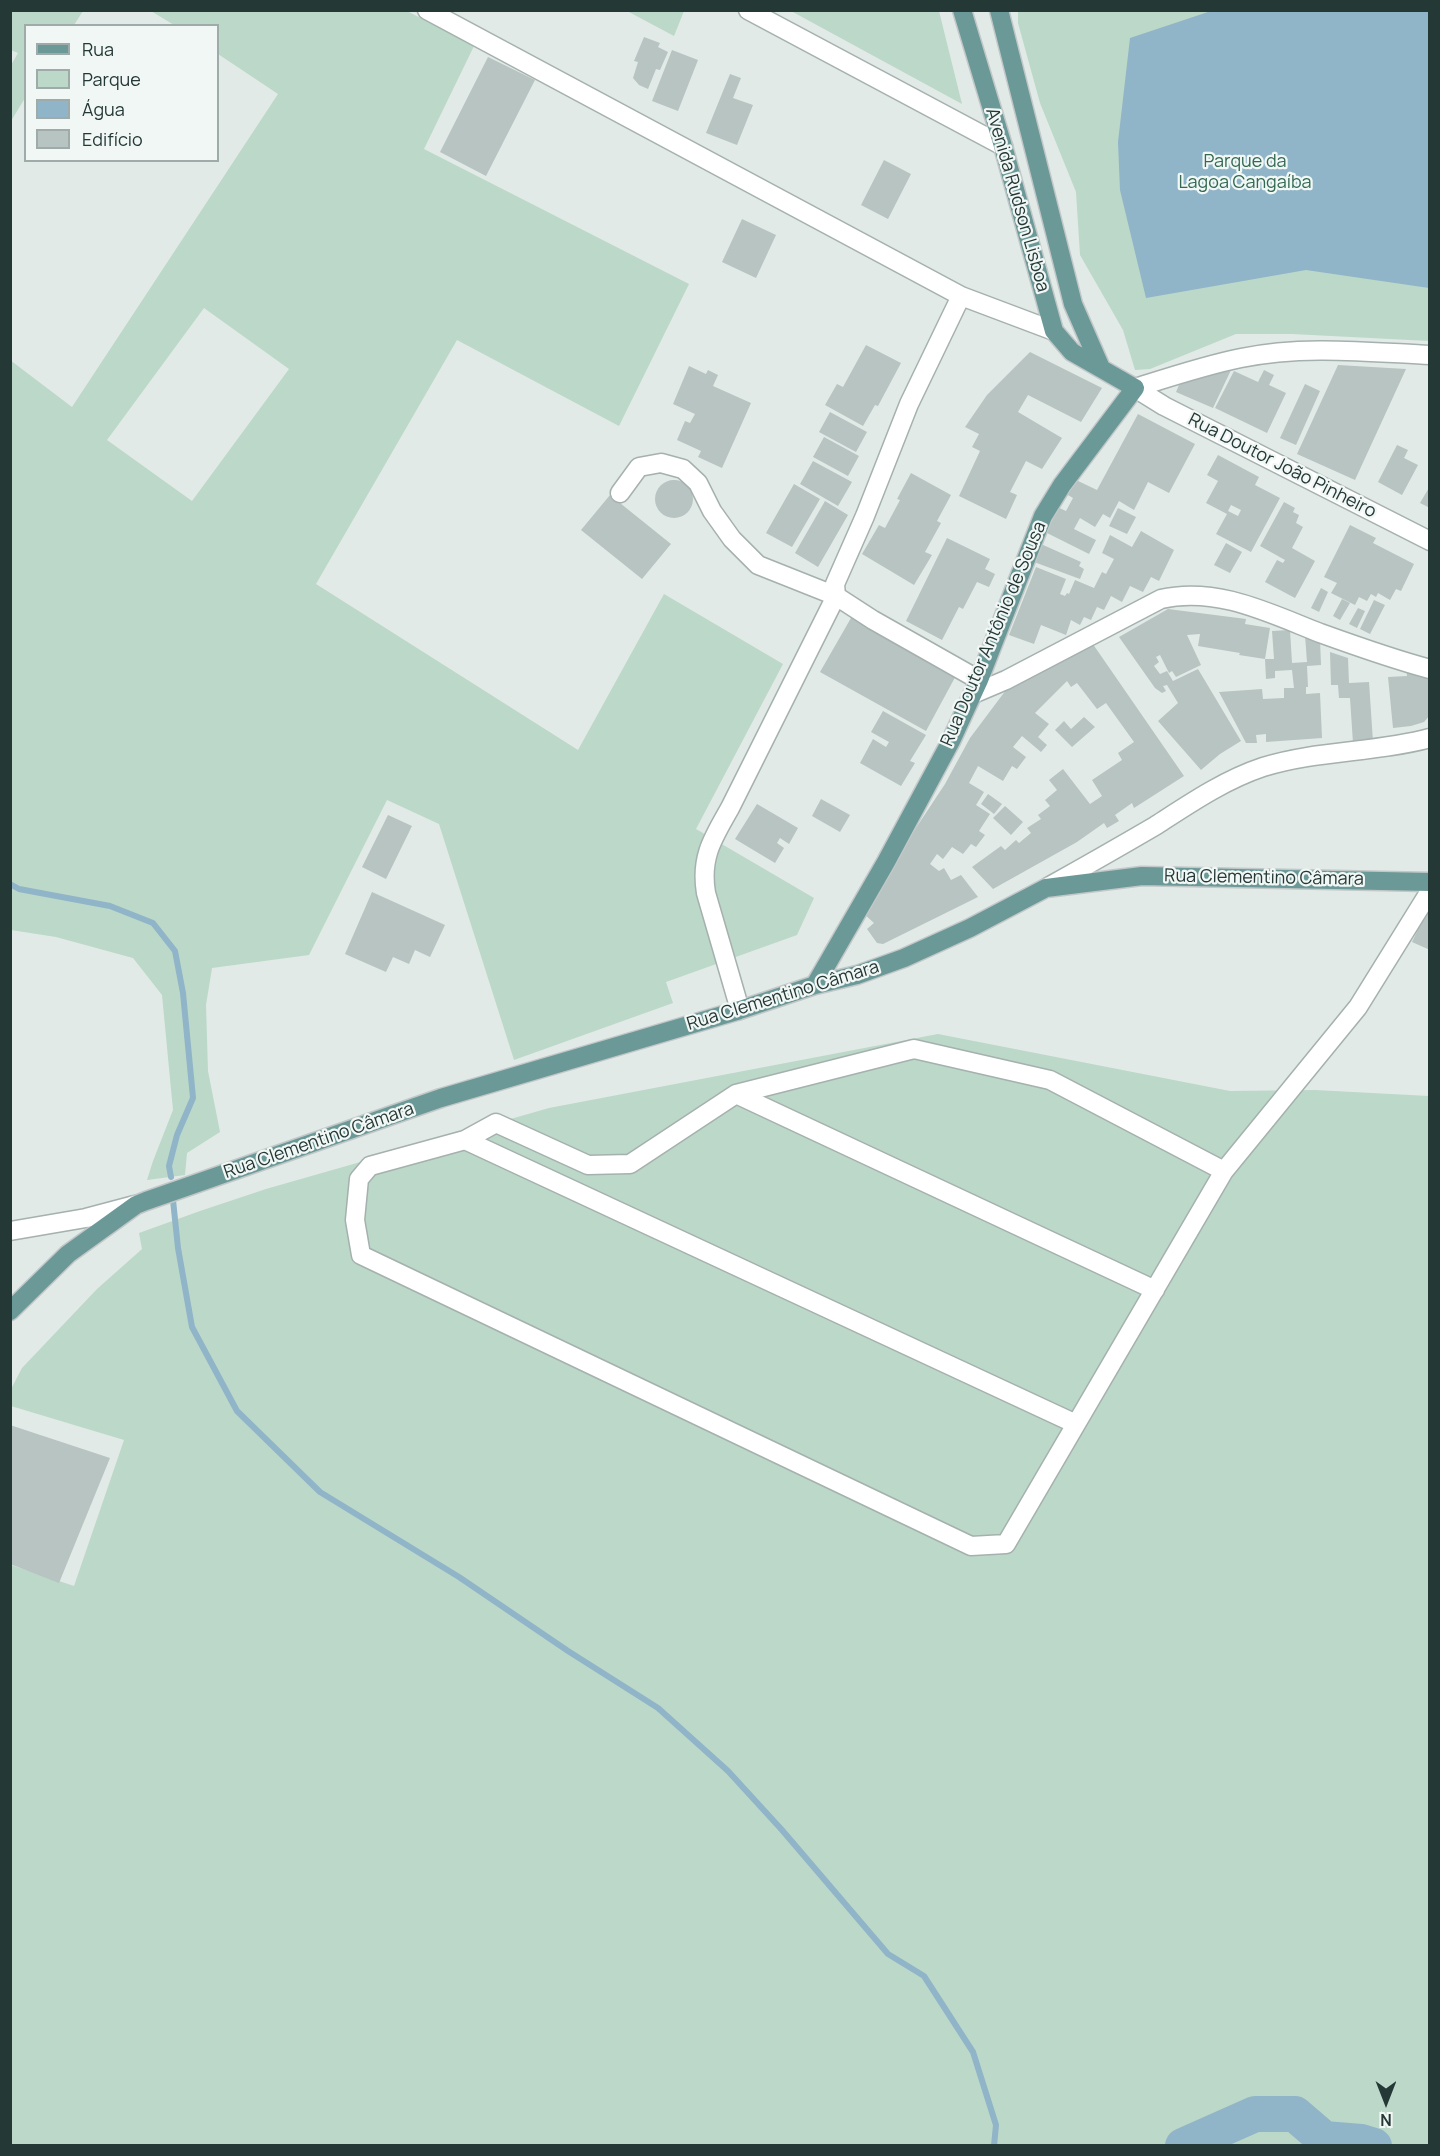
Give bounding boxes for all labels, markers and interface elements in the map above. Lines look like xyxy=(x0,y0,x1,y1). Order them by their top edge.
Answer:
legend xyxy=(24,24,219,162)
text: Rua xyxy=(82,37,114,61)
text: Parque xyxy=(82,67,141,91)
text: Água xyxy=(82,97,125,121)
street label: Avenida Rudson Lisboa xyxy=(980,106,1054,294)
text: Edifício xyxy=(82,127,143,151)
park label: Parque da Lagoa Cangaíba xyxy=(1178,151,1312,194)
street label: Rua Doutor João Pinheiro xyxy=(1184,409,1380,523)
street label: Rua Doutor Antônio de Sousa xyxy=(937,518,1051,750)
street label: Rua Clementino Câmara xyxy=(1164,865,1364,891)
street label: Rua Clementino Câmara xyxy=(684,956,882,1036)
street label: Rua Clementino Câmara xyxy=(221,1098,417,1184)
north arrow xyxy=(1356,2072,1416,2132)
text: N xyxy=(1380,2109,1392,2131)

